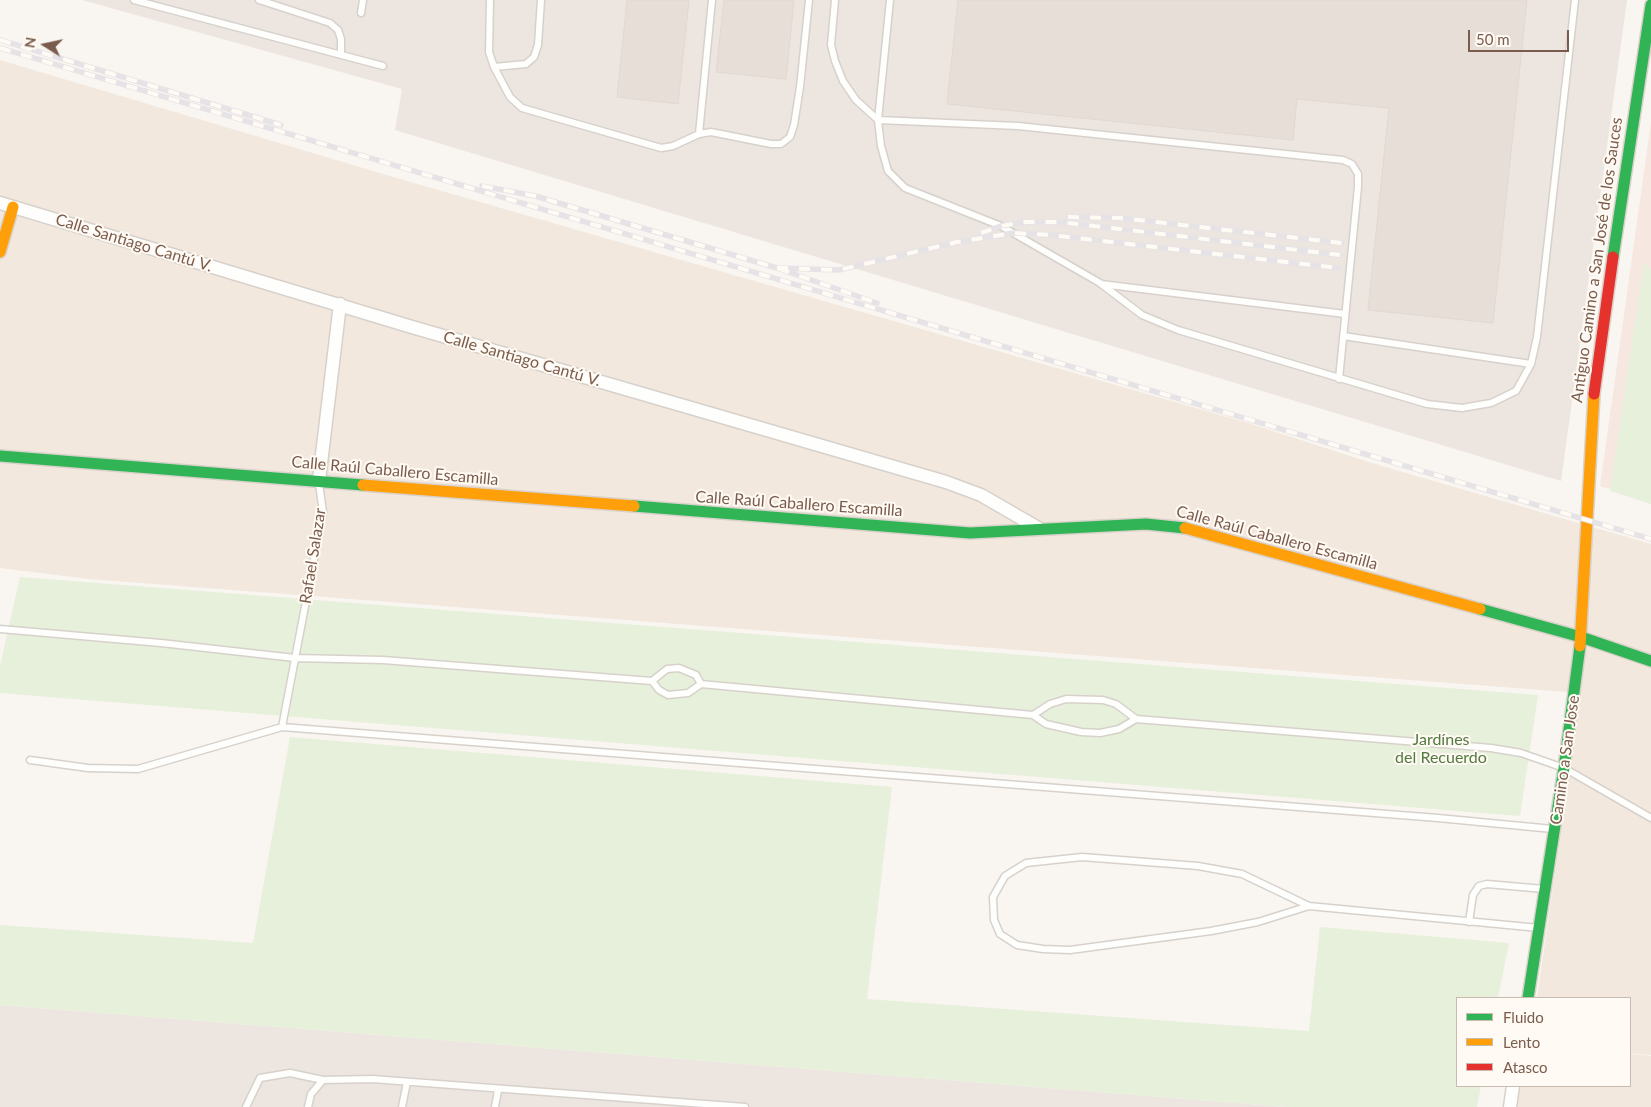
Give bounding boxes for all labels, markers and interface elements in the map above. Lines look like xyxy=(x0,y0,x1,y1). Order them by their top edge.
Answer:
north arrow xyxy=(20,20,70,70)
scale bar xyxy=(1471,20,1572,52)
text: 50 m xyxy=(1476,30,1510,48)
text: N xyxy=(20,36,39,49)
street label: Antiguo Camino a San José de los Sauces xyxy=(1567,116,1627,404)
street label: Calle Santiago Cantú V. xyxy=(53,210,215,276)
street label: Calle Santiago Cantú V. xyxy=(441,327,603,391)
street label: Calle Raúl Caballero Escamilla xyxy=(291,452,499,490)
street label: Calle Raúl Caballero Escamilla xyxy=(695,487,903,521)
street label: Calle Raúl Caballero Escamilla xyxy=(1174,502,1380,574)
street label: Rafael Salazar xyxy=(296,507,330,605)
street label: Camino a San Jose xyxy=(1546,694,1584,826)
park label: Jardínes del Recuerdo xyxy=(1395,730,1487,768)
legend xyxy=(1456,997,1631,1087)
text: Fluido xyxy=(1503,1008,1544,1026)
text: Lento xyxy=(1503,1033,1540,1051)
text: Atasco xyxy=(1503,1058,1548,1076)

